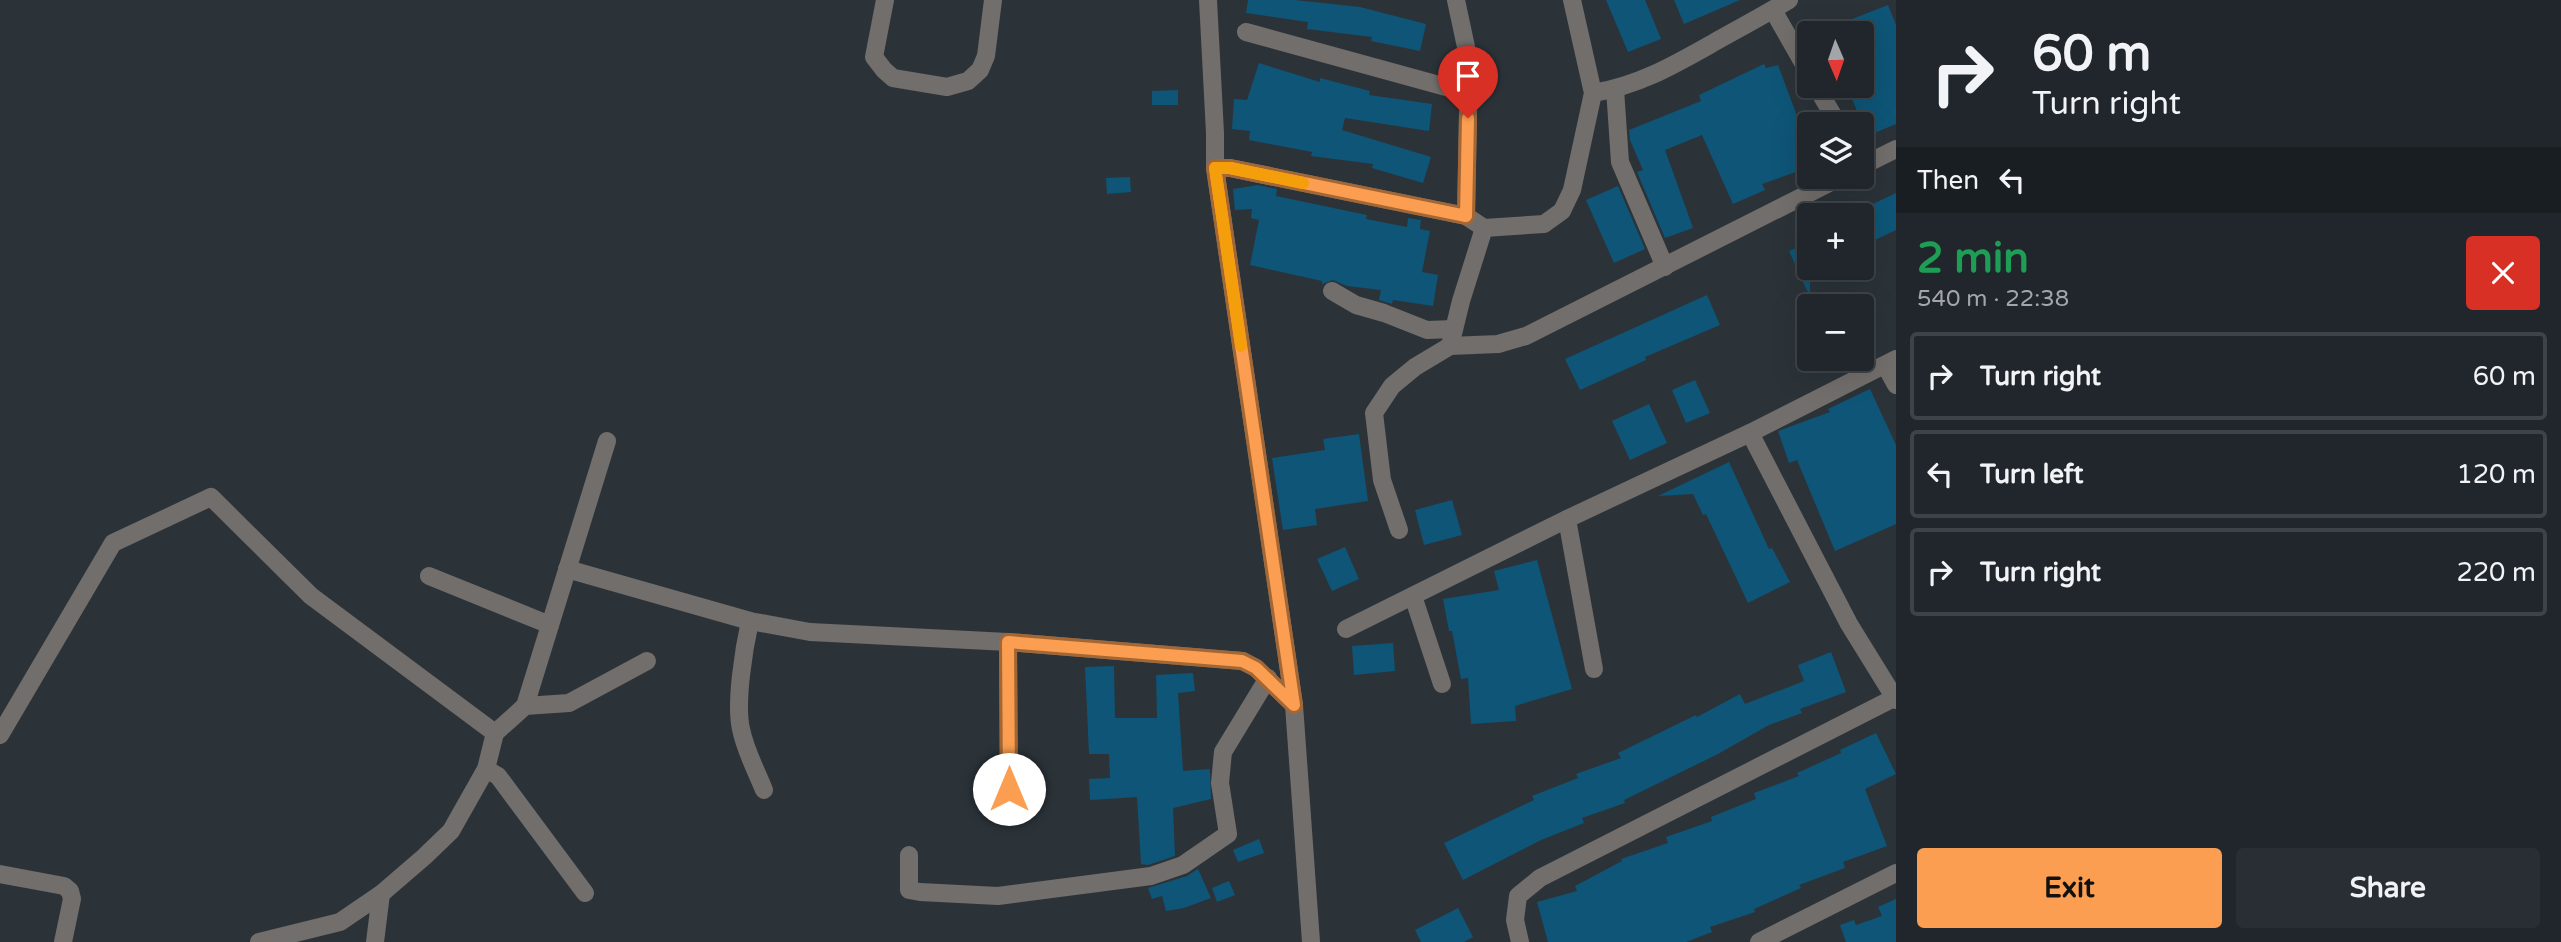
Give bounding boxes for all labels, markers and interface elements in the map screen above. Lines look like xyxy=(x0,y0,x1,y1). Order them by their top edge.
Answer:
north arrow xyxy=(1797,21,1874,98)
map controls xyxy=(1797,21,1874,371)
text: 60 m xyxy=(2032,25,2151,84)
icon: right xyxy=(1917,28,2008,119)
pin xyxy=(1438,46,1498,118)
icon: arrive xyxy=(1449,57,1487,95)
text: Turn right xyxy=(2032,85,2181,123)
button: layers xyxy=(1797,112,1874,189)
icon: left xyxy=(1993,161,2031,199)
text: Then xyxy=(1917,165,1979,196)
button: + xyxy=(1797,203,1874,280)
text: 2 min xyxy=(1917,233,2029,284)
button: close xyxy=(2466,236,2540,310)
text: 540 m · 22:38 xyxy=(1917,285,2069,313)
button: − xyxy=(1797,294,1874,371)
icon: right xyxy=(1921,357,1959,395)
text: Turn right xyxy=(1980,361,2101,392)
text: 60 m xyxy=(2473,361,2536,392)
icon: left xyxy=(1921,455,1959,493)
text: Turn left xyxy=(1980,459,2083,490)
text: 120 m xyxy=(2456,459,2536,490)
icon: right xyxy=(1921,553,1959,591)
text: Turn right xyxy=(1980,557,2101,588)
text: 220 m xyxy=(2456,557,2536,588)
position arrow xyxy=(972,752,1046,826)
button: Exit xyxy=(1917,848,2222,928)
button: Share xyxy=(2236,848,2540,928)

